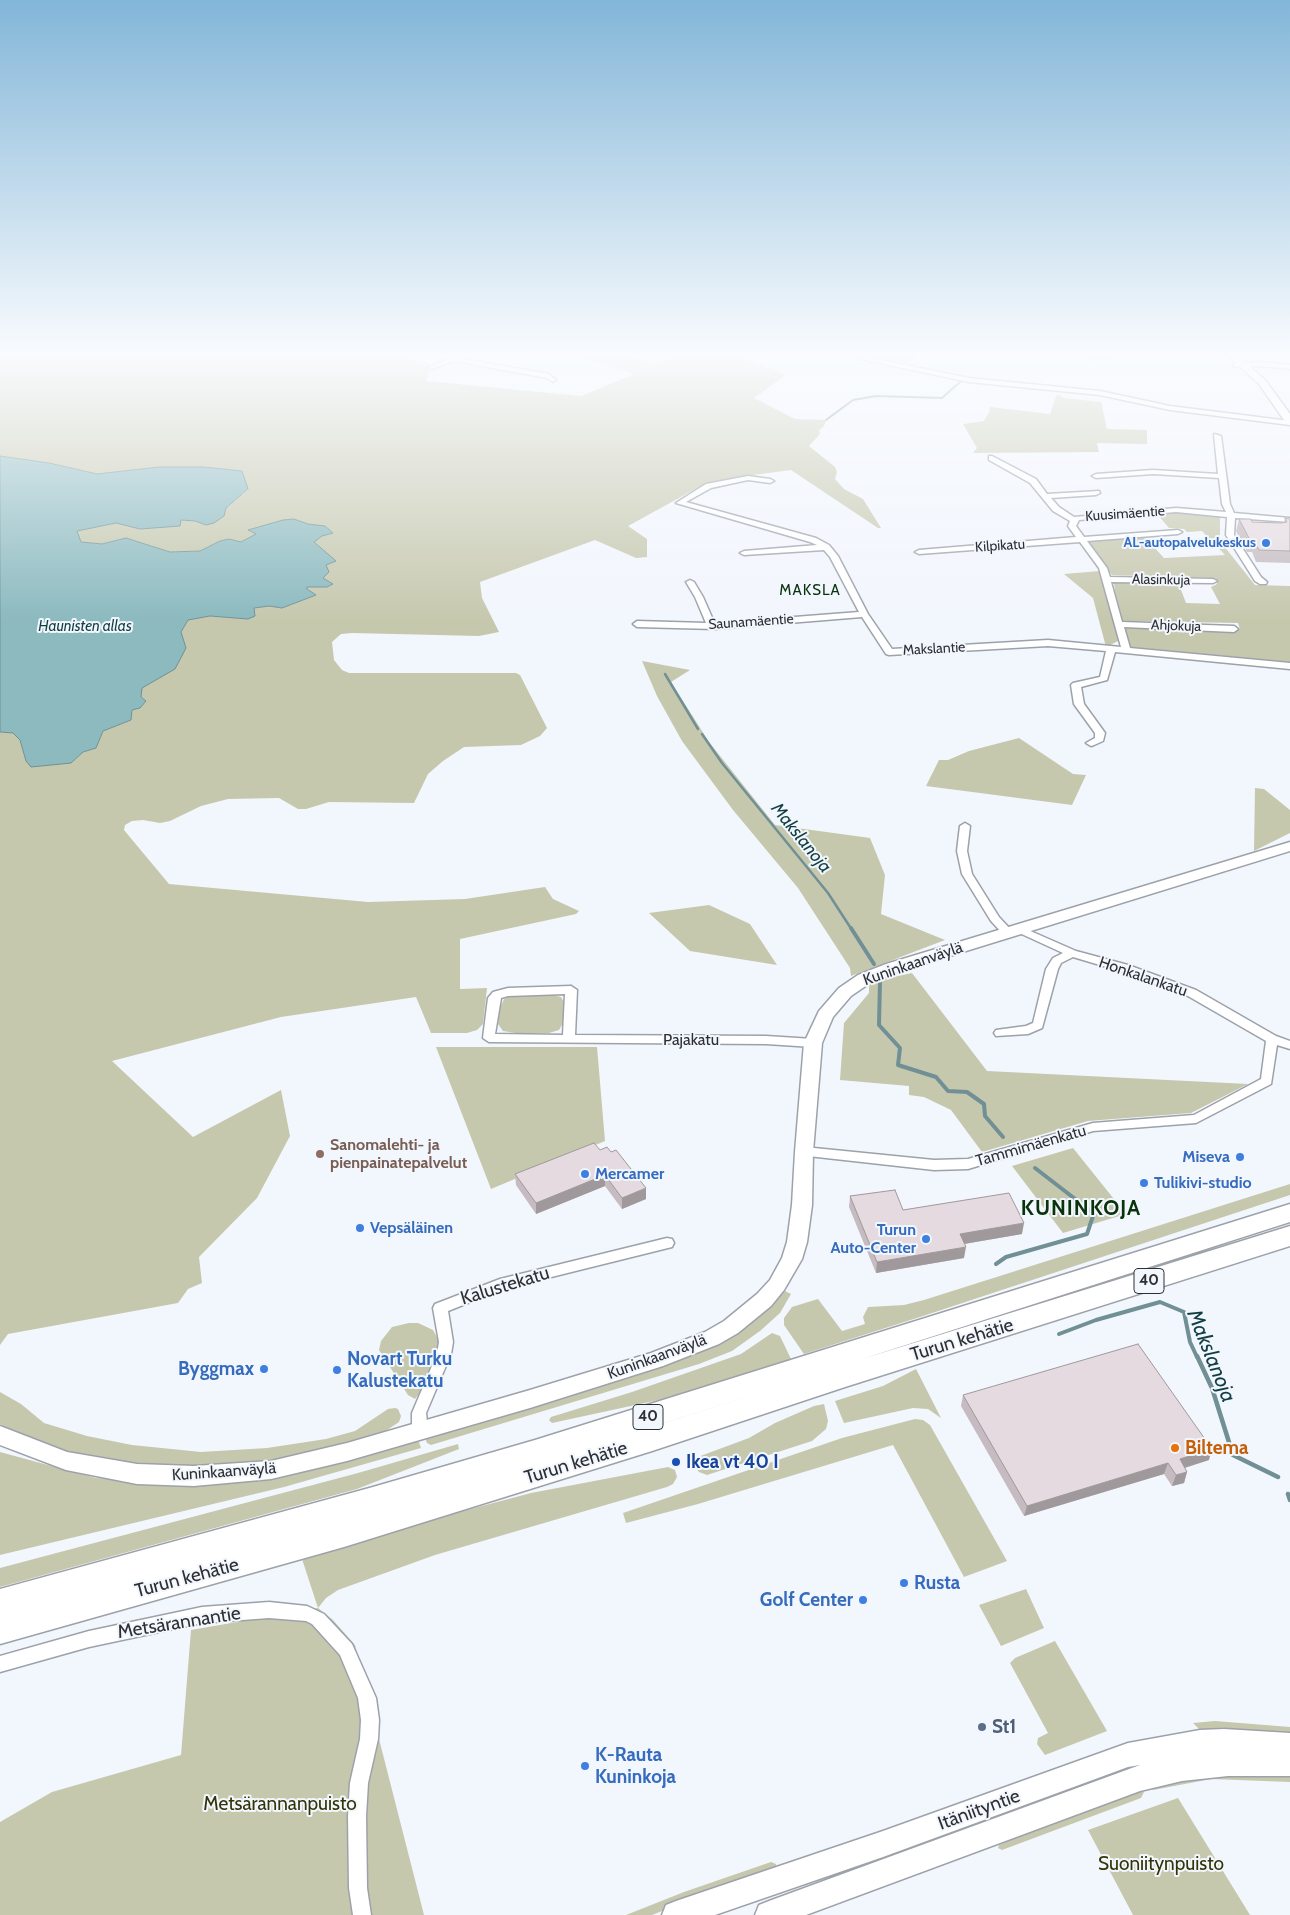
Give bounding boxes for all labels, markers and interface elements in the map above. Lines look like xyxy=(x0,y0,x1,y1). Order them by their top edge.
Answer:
street label: Kuusimäentie xyxy=(1085,503,1165,525)
place label: AL-autopalvelukeskus xyxy=(1124,535,1256,551)
street label: Kilpikatu xyxy=(974,536,1026,556)
marker: AL-autopalvelukeskus xyxy=(1260,537,1272,549)
street label: Alasinkuja xyxy=(1132,571,1190,589)
district label: MAKSLA xyxy=(779,582,841,600)
street label: Saunamäentie xyxy=(708,611,794,633)
street label: Ahjokuja xyxy=(1151,617,1201,635)
water label: Haunisten allas xyxy=(38,618,132,636)
street label: Makslantie xyxy=(902,639,966,659)
water label: Makslanoja xyxy=(766,799,836,877)
street label: Kuninkaanväylä xyxy=(861,938,965,990)
street label: Honkalankatu xyxy=(1096,953,1190,1001)
street label: Pajakatu xyxy=(663,1030,719,1050)
street label: Tammimäenkatu xyxy=(974,1121,1088,1171)
place label: Sanomalehti- ja pienpainatepalvelut xyxy=(330,1135,467,1173)
place label: Miseva xyxy=(1182,1147,1230,1167)
marker: Sanomalehti- ja pienpainatepalvelut xyxy=(314,1148,326,1160)
marker: Miseva xyxy=(1234,1151,1246,1163)
place label: Mercamer xyxy=(595,1164,664,1184)
marker: Mercamer xyxy=(579,1168,591,1180)
place label: Tulikivi-studio xyxy=(1154,1173,1252,1193)
marker: Tulikivi-studio xyxy=(1138,1177,1150,1189)
district label: KUNINKOJA xyxy=(1020,1196,1142,1222)
place label: Vepsäläinen xyxy=(370,1218,453,1238)
place label: Turun Auto-Center xyxy=(831,1220,916,1258)
marker: Vepsäläinen xyxy=(354,1222,366,1234)
marker: Turun Auto-Center xyxy=(920,1233,932,1245)
street label: Kalustekatu xyxy=(458,1262,552,1310)
road number: 40 xyxy=(1134,1268,1164,1294)
water label: Makslanoja xyxy=(1181,1306,1241,1406)
street label: Turun kehätie xyxy=(908,1314,1016,1366)
street label: Kuninkaanväylä xyxy=(605,1330,709,1384)
place label: Novart Turku Kalustekatu xyxy=(347,1348,452,1392)
place label: Byggmax xyxy=(178,1358,254,1380)
marker: Byggmax xyxy=(258,1363,270,1375)
marker: Novart Turku Kalustekatu xyxy=(331,1364,343,1376)
road number: 40 xyxy=(633,1404,663,1430)
street label: Turun kehätie xyxy=(522,1437,630,1489)
place label: Biltema xyxy=(1185,1437,1249,1459)
marker: Biltema xyxy=(1169,1442,1181,1454)
place label: Ikea vt 40 I xyxy=(686,1451,779,1473)
marker: Ikea vt 40 I xyxy=(670,1456,682,1468)
street label: Kuninkaanväylä xyxy=(171,1459,277,1485)
street label: Turun kehätie xyxy=(133,1553,241,1603)
place label: Rusta xyxy=(914,1572,960,1594)
marker: Rusta xyxy=(898,1577,910,1589)
place label: Golf Center xyxy=(760,1589,853,1611)
marker: Golf Center xyxy=(857,1594,869,1606)
street label: Metsärannantie xyxy=(116,1602,242,1644)
place label: St1 xyxy=(992,1716,1016,1738)
marker: St1 xyxy=(976,1721,988,1733)
place label: K-Rauta Kuninkoja xyxy=(595,1744,676,1788)
marker: K-Rauta Kuninkoja xyxy=(579,1760,591,1772)
street label: Itäniityntie xyxy=(935,1785,1023,1835)
park label: Metsärannanpuisto xyxy=(203,1793,357,1815)
park label: Suoniitynpuisto xyxy=(1098,1853,1224,1875)

